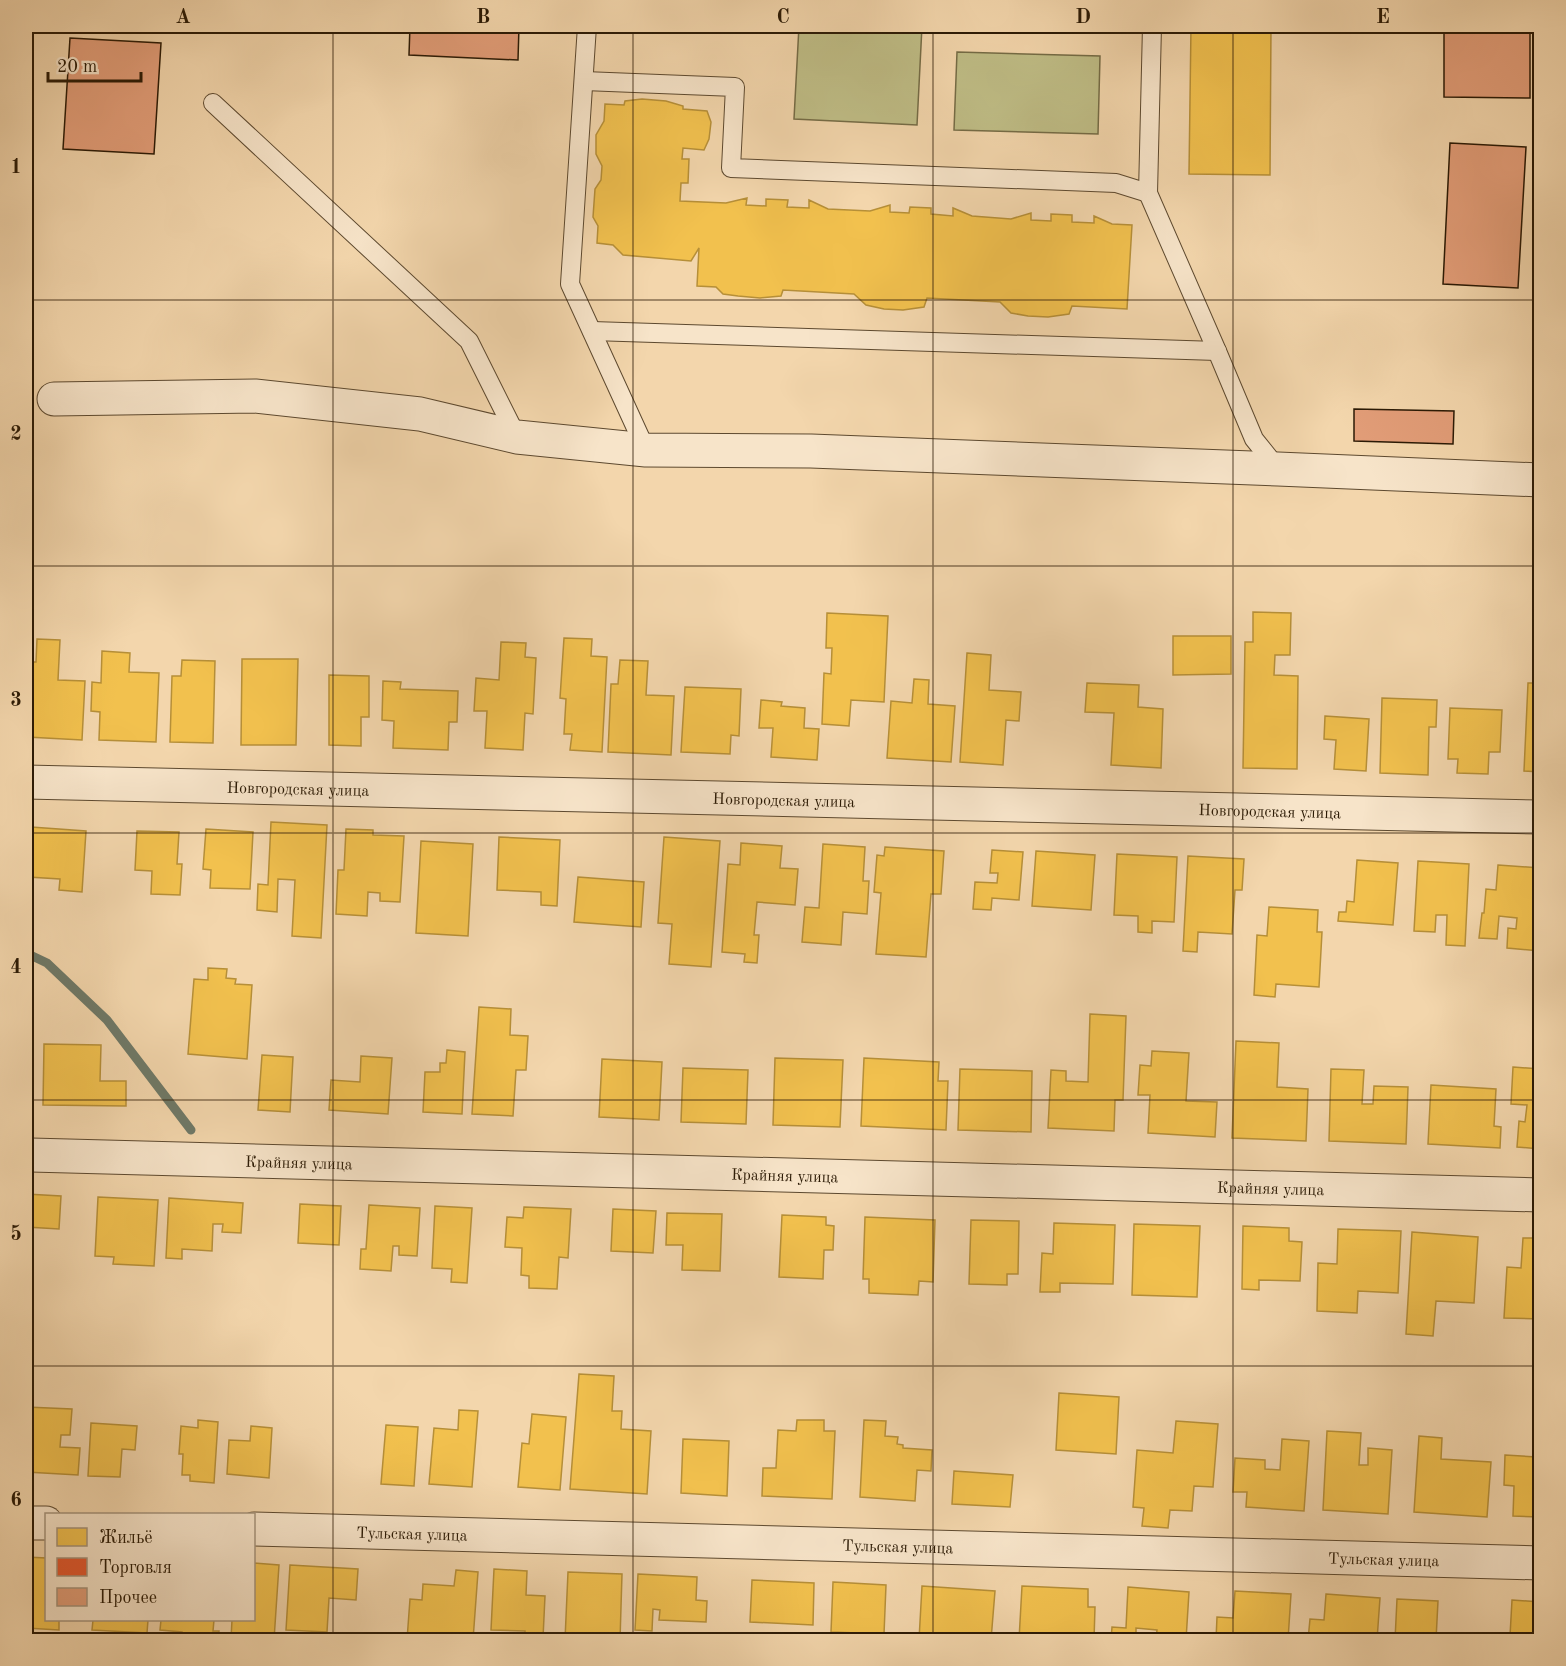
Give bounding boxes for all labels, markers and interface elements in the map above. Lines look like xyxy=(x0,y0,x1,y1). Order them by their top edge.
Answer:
text: A xyxy=(175,8,191,28)
text: B xyxy=(476,8,490,28)
text: C xyxy=(776,8,790,28)
text: D xyxy=(1075,8,1091,28)
text: E xyxy=(1376,8,1390,28)
scale bar xyxy=(48,45,141,83)
text: 20 m xyxy=(57,58,97,76)
text: 1 xyxy=(10,158,22,178)
text: 2 xyxy=(10,425,22,445)
text: 3 xyxy=(10,691,22,711)
street label: Новгородская улица xyxy=(226,781,369,800)
street label: Новгородская улица xyxy=(712,792,855,811)
street label: Новгородская улица xyxy=(1198,803,1341,822)
text: 4 xyxy=(10,958,22,978)
street label: Крайняя улица xyxy=(245,1155,353,1174)
street label: Крайняя улица xyxy=(731,1168,839,1186)
street label: Крайняя улица xyxy=(1217,1180,1324,1199)
text: 5 xyxy=(10,1224,22,1245)
text: 6 xyxy=(10,1491,22,1511)
legend xyxy=(45,1513,255,1621)
street label: Тульская улица xyxy=(356,1526,468,1545)
text: Жильё xyxy=(99,1529,153,1547)
street label: Тульская улица xyxy=(842,1539,954,1557)
street label: Тульская улица xyxy=(1328,1551,1439,1570)
text: Торговля xyxy=(99,1559,172,1577)
text: Прочее xyxy=(99,1589,157,1607)

